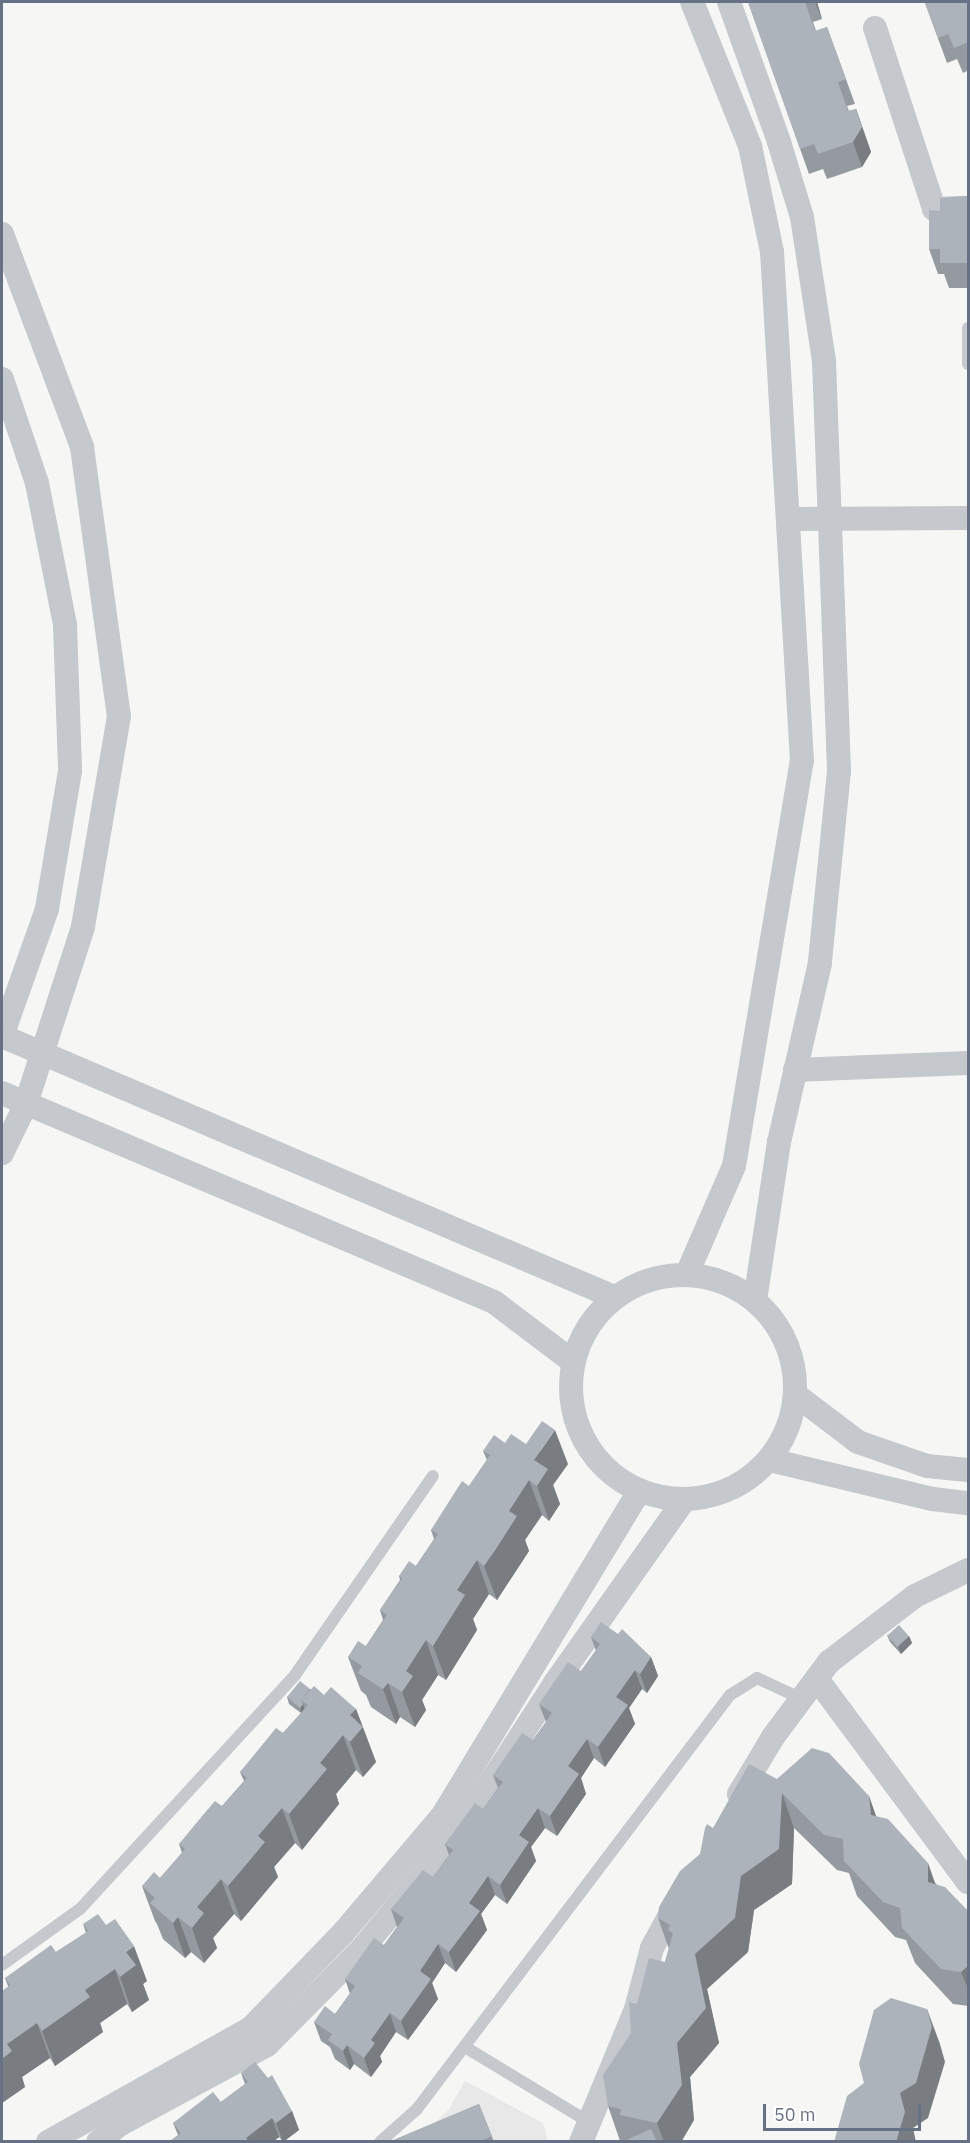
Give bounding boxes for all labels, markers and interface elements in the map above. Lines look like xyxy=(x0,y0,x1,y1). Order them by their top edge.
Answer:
scale bar xyxy=(766,2092,924,2130)
text: 50 m xyxy=(774,2103,816,2126)

